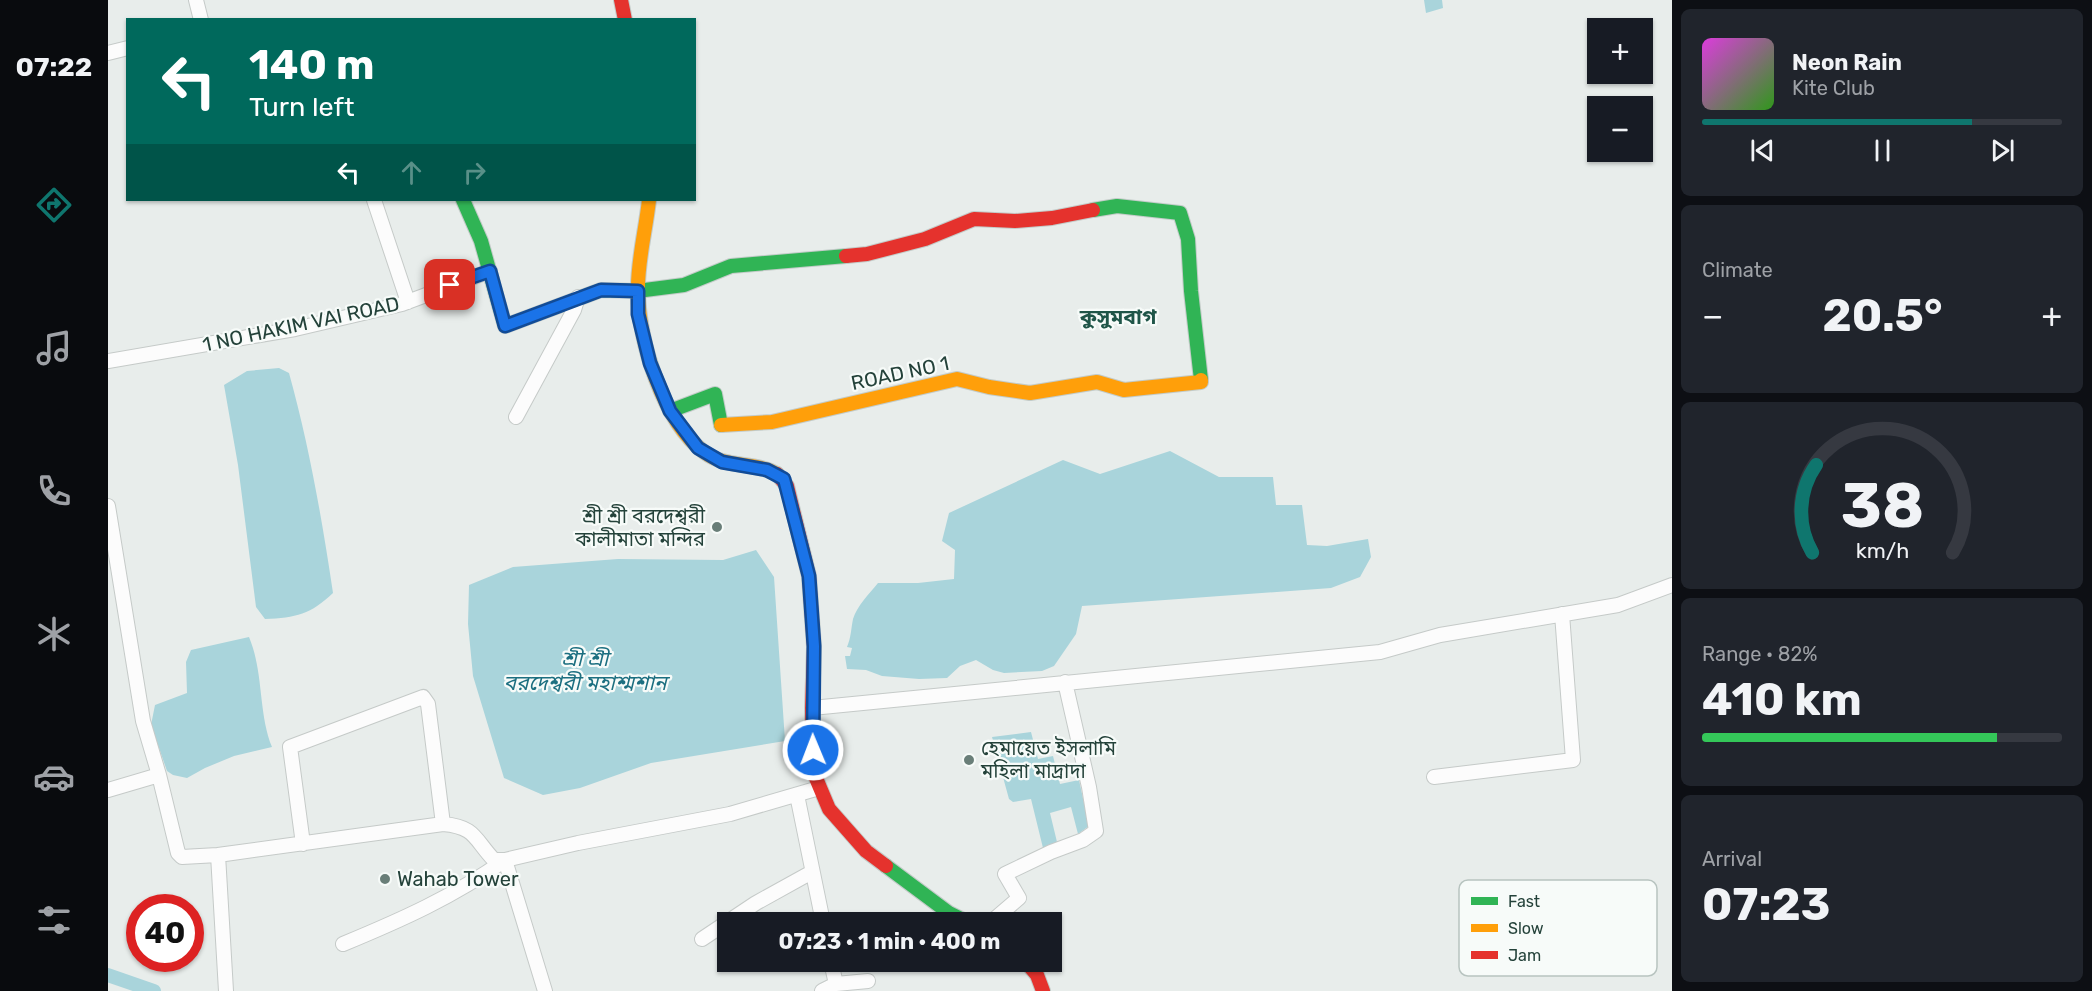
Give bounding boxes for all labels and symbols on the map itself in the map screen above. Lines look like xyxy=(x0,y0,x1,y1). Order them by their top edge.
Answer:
pin xyxy=(424,259,475,310)
street label: 1 NO HAKIM VAI ROAD xyxy=(200,291,402,357)
district label: কুসুমবাগ xyxy=(1079,304,1157,329)
street label: ROAD NO 1 xyxy=(849,351,951,395)
place label: শ্রী শ্রী বরদেশ্বরী কালীমাতা মন্দির xyxy=(574,504,706,551)
marker: শ্রী শ্রী বরদেশ্বরী কালীমাতা মন্দির xyxy=(710,520,724,534)
water label: শ্রী শ্রী বরদেশ্বরী মহাশ্মশান xyxy=(503,646,671,695)
position arrow xyxy=(781,718,845,782)
place label: হেমায়েত ইসলামি মহিলা মাদ্রাদা xyxy=(980,736,1117,783)
marker: হেমায়েত ইসলামি মহিলা মাদ্রাদা xyxy=(962,753,976,767)
place label: Wahab Tower xyxy=(397,867,519,891)
marker: Wahab Tower xyxy=(378,872,392,886)
legend xyxy=(1459,880,1657,976)
text: Fast xyxy=(1508,892,1540,911)
speed limit sign: 40 xyxy=(126,894,204,972)
text: Slow xyxy=(1508,919,1544,938)
text: Jam xyxy=(1508,946,1541,965)

